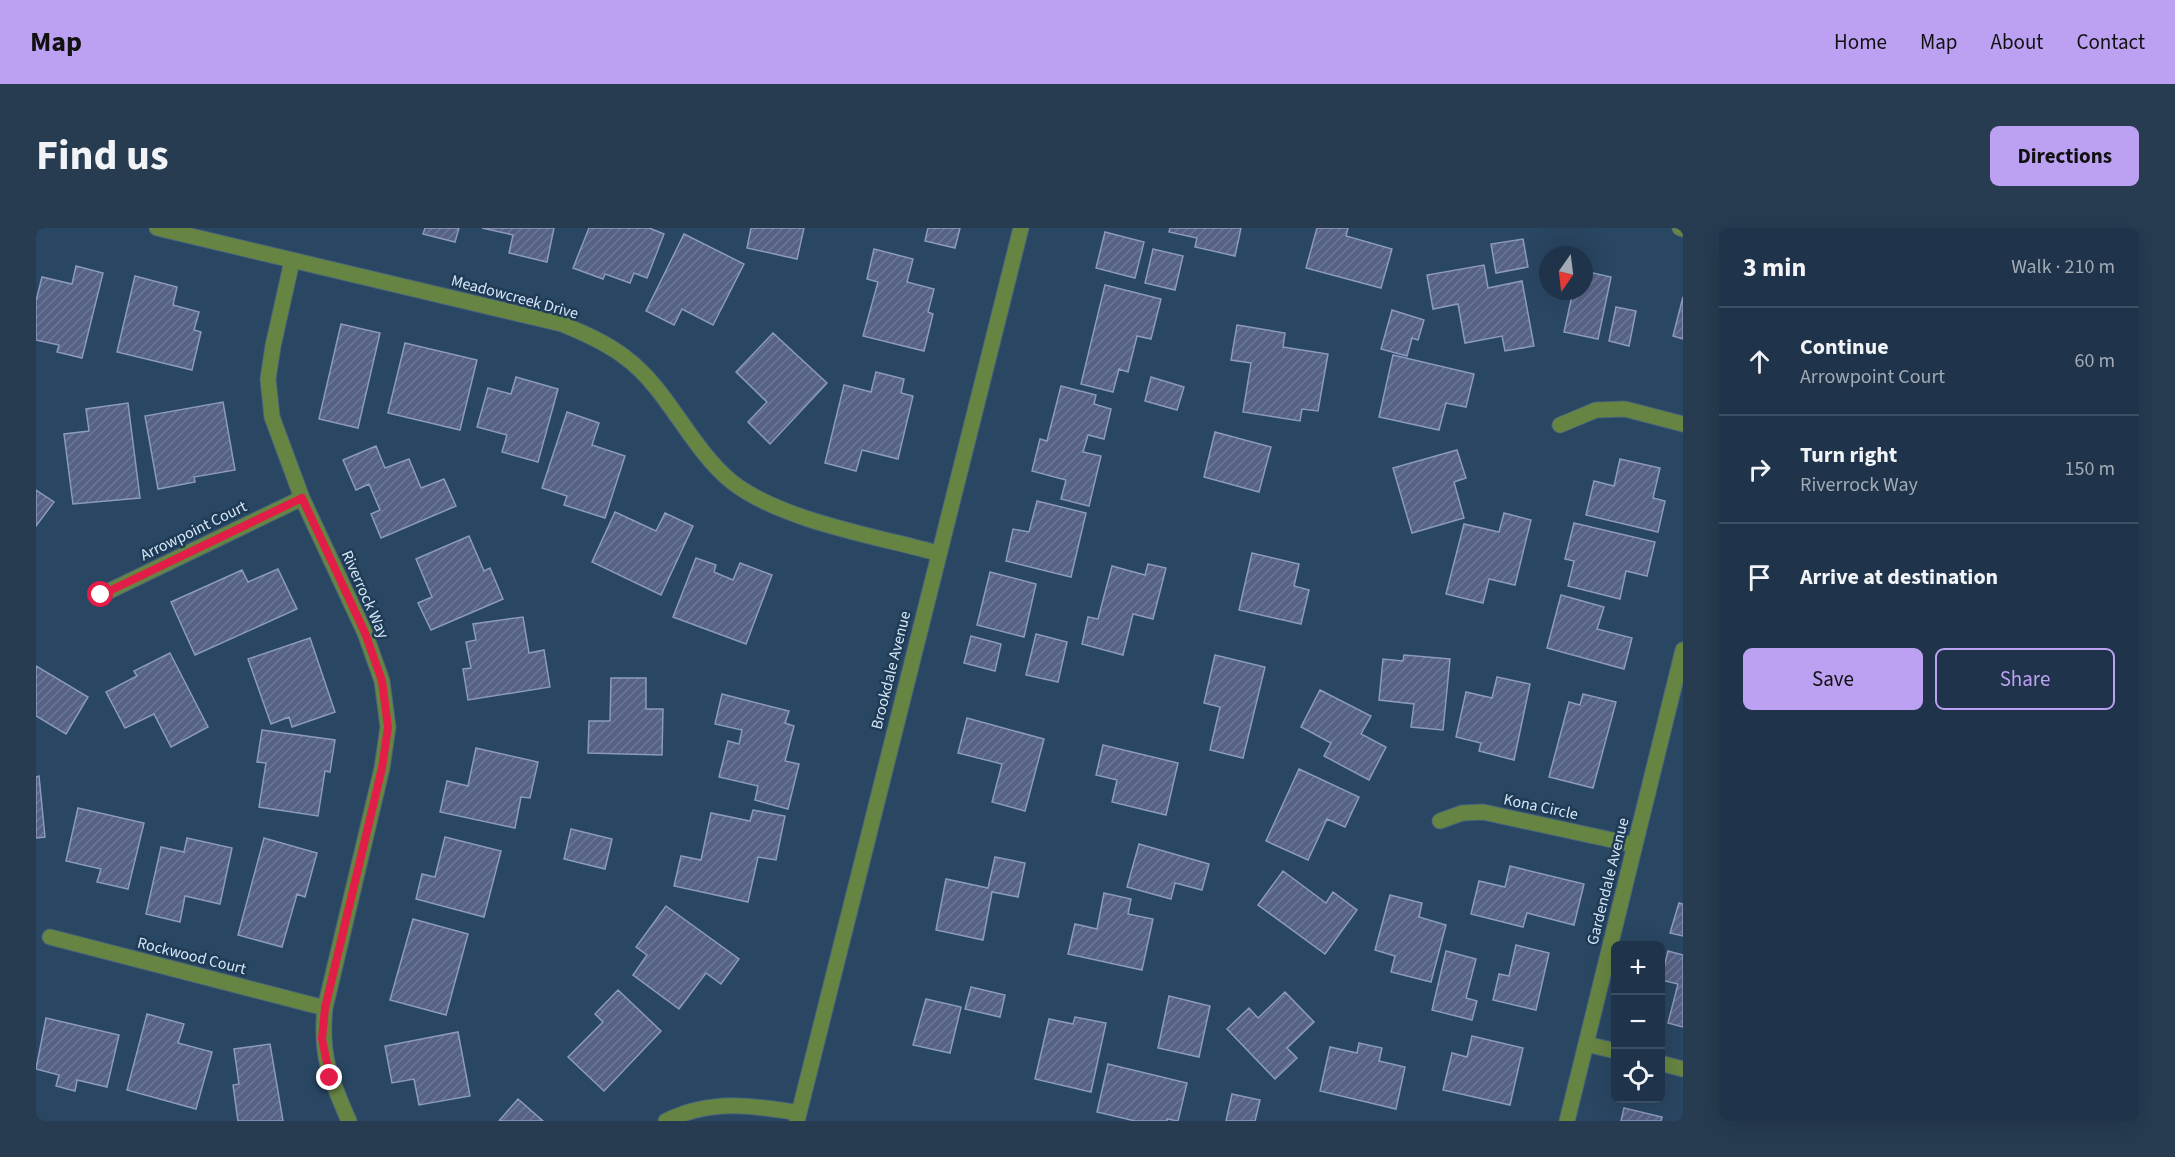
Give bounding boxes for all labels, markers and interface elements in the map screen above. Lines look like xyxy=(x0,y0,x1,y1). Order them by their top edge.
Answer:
text: Map xyxy=(30,22,82,62)
text: Home xyxy=(1834,27,1887,57)
text: Map xyxy=(1920,27,1958,57)
text: About xyxy=(1991,27,2043,57)
text: Contact xyxy=(2076,27,2145,57)
text: Find us xyxy=(36,126,169,186)
button: Directions xyxy=(1990,126,2139,186)
north arrow xyxy=(1539,246,1593,300)
text: 3 min xyxy=(1743,249,1806,286)
text: Walk · 210 m xyxy=(2011,253,2115,281)
street label: Meadowcreek Drive xyxy=(449,269,581,325)
text: Continue xyxy=(1800,331,1889,363)
icon: ahead xyxy=(1743,345,1776,378)
text: 60 m xyxy=(2075,347,2115,375)
text: Arrowpoint Court xyxy=(1800,363,1945,391)
text: Turn right xyxy=(1800,439,1897,471)
icon: right xyxy=(1743,453,1776,486)
text: 150 m xyxy=(2065,455,2115,483)
text: Riverrock Way xyxy=(1800,471,1918,499)
street label: Arrowpoint Court xyxy=(136,495,251,566)
street label: Riverrock Way xyxy=(336,547,395,642)
icon: arrive xyxy=(1743,561,1776,594)
text: Arrive at destination xyxy=(1800,561,1998,593)
route start xyxy=(87,581,113,607)
street label: Brookdale Avenue xyxy=(866,609,916,732)
button: Save xyxy=(1743,648,1923,710)
button: Share xyxy=(1935,648,2115,710)
street label: Kona Circle xyxy=(1502,788,1580,826)
street label: Gardendale Avenue xyxy=(1582,815,1634,947)
street label: Rockwood Court xyxy=(135,932,249,980)
map controls xyxy=(1611,941,1665,1103)
button: + xyxy=(1611,941,1665,995)
button: − xyxy=(1611,995,1665,1049)
button: locate xyxy=(1611,1049,1665,1103)
route end xyxy=(316,1064,342,1090)

